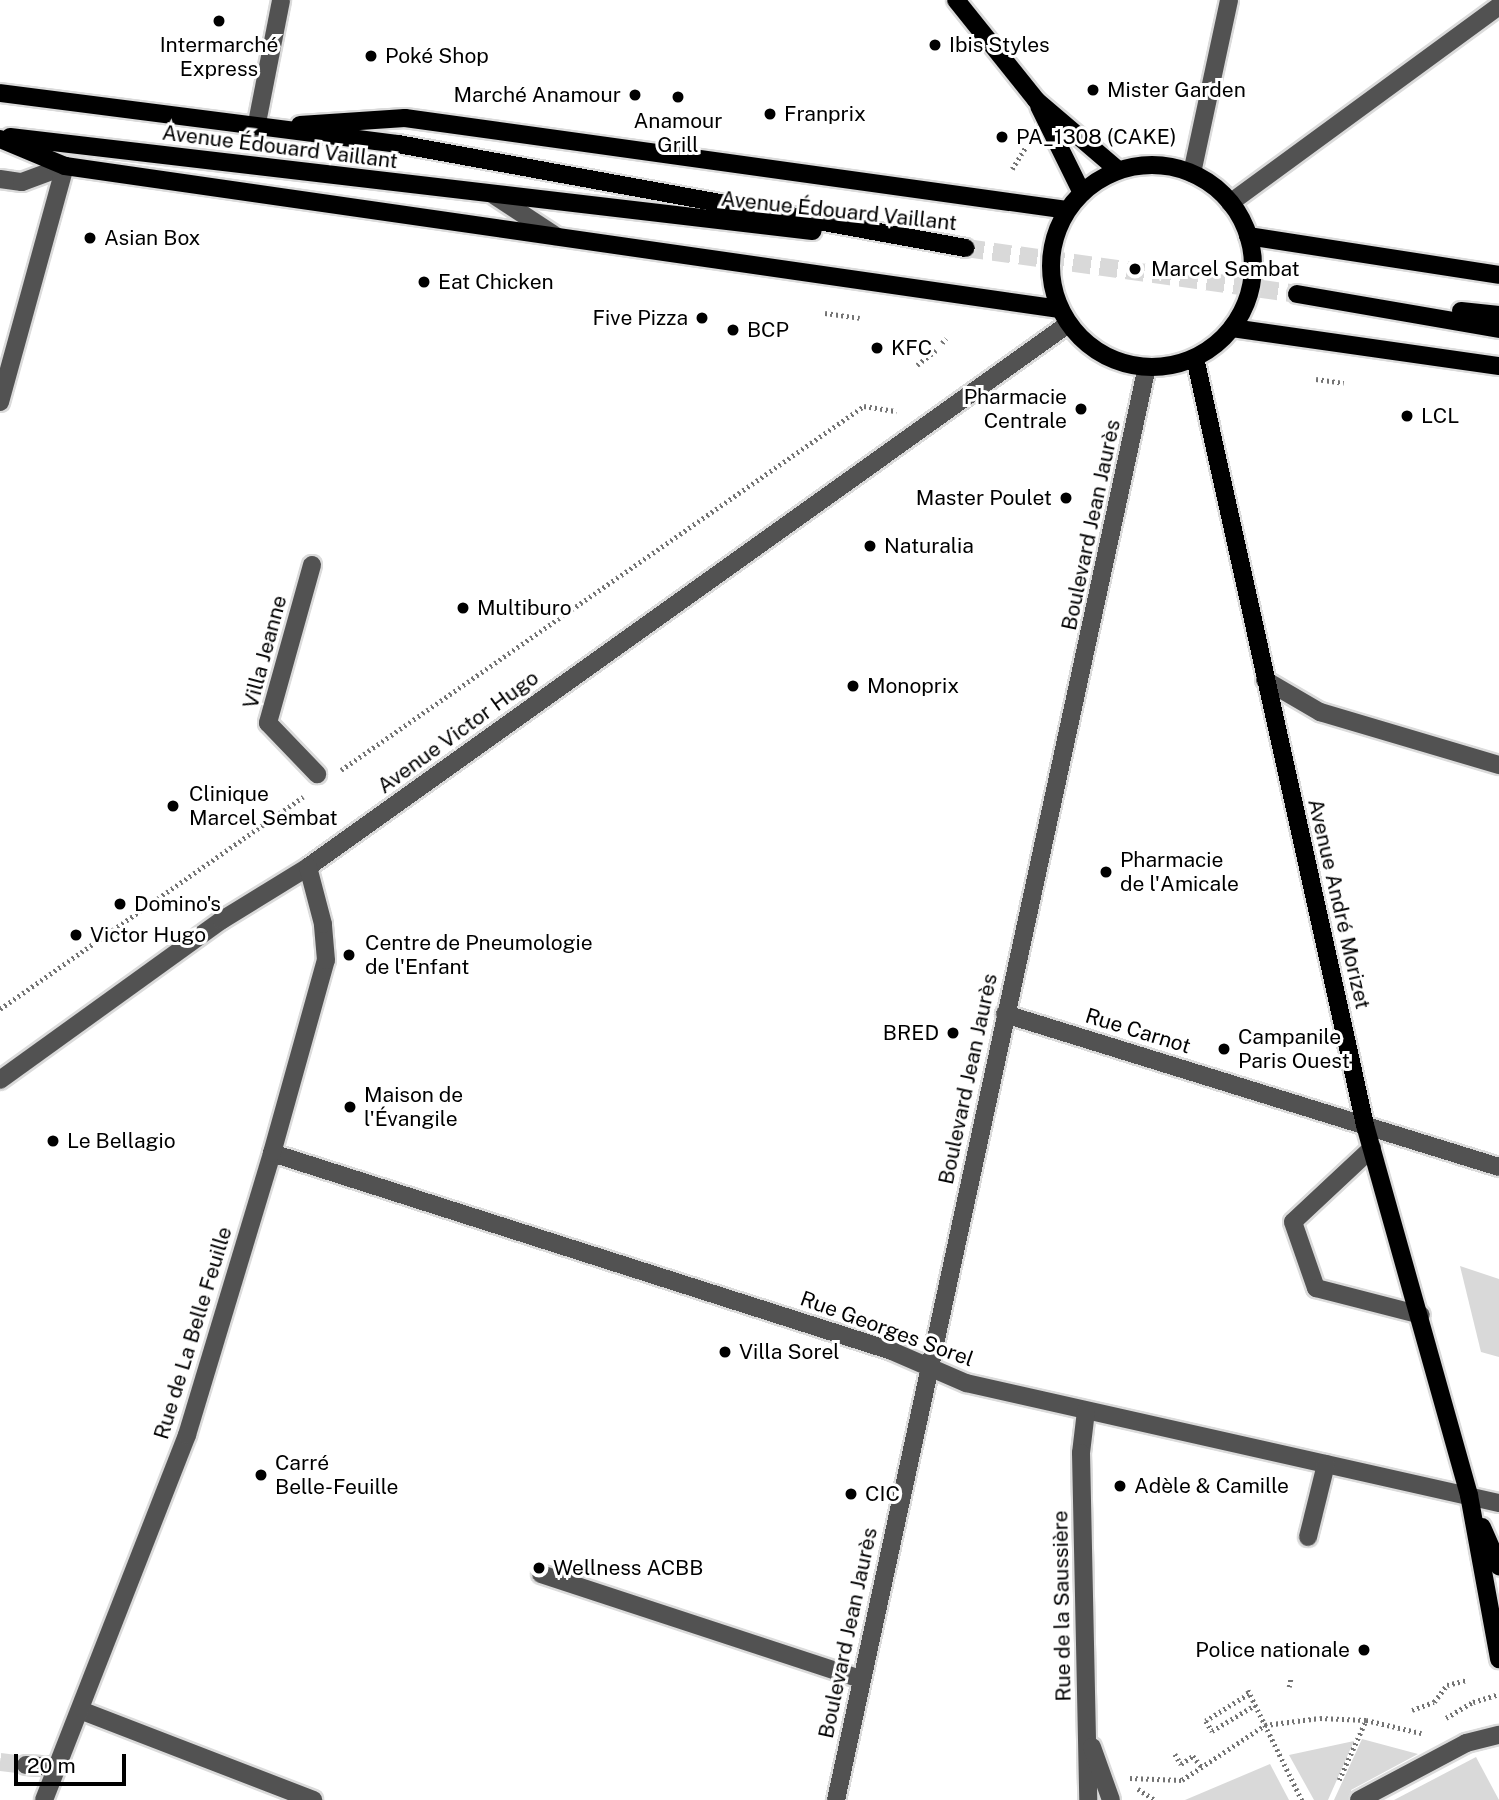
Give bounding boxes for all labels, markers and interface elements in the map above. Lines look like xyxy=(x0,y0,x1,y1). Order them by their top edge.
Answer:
marker: Intermarché Express xyxy=(211,13,227,29)
place label: Intermarché Express xyxy=(160,32,278,82)
place label: Ibis Styles xyxy=(949,32,1050,58)
marker: Ibis Styles xyxy=(927,37,943,53)
place label: Poké Shop xyxy=(385,43,489,69)
marker: Poké Shop xyxy=(363,48,379,64)
place label: Mister Garden xyxy=(1107,77,1246,103)
place label: Marché Anamour xyxy=(453,82,621,108)
marker: Mister Garden xyxy=(1085,82,1101,98)
marker: Marché Anamour xyxy=(627,87,643,103)
marker: Anamour Grill xyxy=(670,89,686,105)
place label: Franprix xyxy=(784,101,866,127)
marker: Franprix xyxy=(762,106,778,122)
place label: Anamour Grill xyxy=(633,108,723,158)
street label: Avenue Édouard Vaillant xyxy=(160,120,400,174)
place label: PA_1308 (CAKE) xyxy=(1016,124,1176,150)
marker: PA_1308 (CAKE) xyxy=(994,129,1010,145)
street label: Avenue Édouard Vaillant xyxy=(719,186,959,236)
place label: Asian Box xyxy=(104,225,200,251)
marker: Asian Box xyxy=(82,230,98,246)
place label: Marcel Sembat xyxy=(1151,256,1300,282)
marker: Marcel Sembat xyxy=(1125,259,1145,279)
place label: Eat Chicken xyxy=(438,269,554,295)
marker: Eat Chicken xyxy=(416,274,432,290)
place label: Five Pizza xyxy=(592,305,688,331)
marker: Five Pizza xyxy=(694,310,710,326)
place label: BCP xyxy=(747,317,789,343)
marker: BCP xyxy=(725,322,741,338)
place label: KFC xyxy=(891,335,932,361)
marker: KFC xyxy=(869,340,885,356)
place label: Pharmacie Centrale xyxy=(964,384,1067,434)
marker: Pharmacie Centrale xyxy=(1073,401,1089,417)
place label: LCL xyxy=(1421,403,1459,429)
marker: LCL xyxy=(1399,408,1415,424)
street label: Boulevard Jean Jaurès xyxy=(1056,417,1126,633)
place label: Master Poulet xyxy=(916,485,1052,511)
marker: Master Poulet xyxy=(1058,490,1074,506)
place label: Naturalia xyxy=(884,533,974,559)
marker: Naturalia xyxy=(862,538,878,554)
street label: Villa Jeanne xyxy=(238,593,292,711)
place label: Multiburo xyxy=(477,595,572,621)
marker: Multiburo xyxy=(455,600,471,616)
street label: Avenue Victor Hugo xyxy=(372,665,544,799)
place label: Monoprix xyxy=(867,673,959,699)
marker: Monoprix xyxy=(845,678,861,694)
place label: Clinique Marcel Sembat xyxy=(189,781,338,831)
marker: Clinique Marcel Sembat xyxy=(163,796,183,816)
street label: Avenue André Morizet xyxy=(1303,796,1375,1012)
place label: Pharmacie de l'Amicale xyxy=(1120,847,1239,897)
marker: Pharmacie de l'Amicale xyxy=(1098,864,1114,880)
place label: Domino's xyxy=(134,891,221,917)
marker: Domino's xyxy=(112,896,128,912)
place label: Victor Hugo xyxy=(90,922,206,948)
marker: Victor Hugo xyxy=(68,927,84,943)
place label: Centre de Pneumologie de l'Enfant xyxy=(365,930,593,980)
marker: Centre de Pneumologie de l'Enfant xyxy=(339,945,359,965)
street label: Boulevard Jean Jaurès xyxy=(933,971,1003,1187)
street label: Rue Carnot xyxy=(1082,1003,1194,1059)
place label: BRED xyxy=(883,1020,939,1046)
place label: Campanile Paris Ouest xyxy=(1238,1024,1350,1074)
marker: BRED xyxy=(945,1025,961,1041)
marker: Campanile Paris Ouest xyxy=(1216,1041,1232,1057)
place label: Maison de l'Évangile xyxy=(364,1082,463,1132)
marker: Maison de l'Évangile xyxy=(342,1099,358,1115)
place label: Le Bellagio xyxy=(67,1128,176,1154)
marker: Le Bellagio xyxy=(45,1133,61,1149)
street label: Rue de La Belle Feuille xyxy=(149,1223,237,1443)
street label: Rue Georges Sorel xyxy=(797,1286,977,1372)
place label: Villa Sorel xyxy=(739,1339,840,1365)
marker: Villa Sorel xyxy=(717,1344,733,1360)
place label: Carré Belle-Feuille xyxy=(275,1450,398,1500)
marker: Carré Belle-Feuille xyxy=(253,1467,269,1483)
place label: Adèle & Camille xyxy=(1134,1473,1289,1499)
marker: Adèle & Camille xyxy=(1112,1478,1128,1494)
place label: CIC xyxy=(865,1481,900,1507)
marker: CIC xyxy=(843,1486,859,1502)
street label: Rue de la Saussière xyxy=(1048,1510,1076,1702)
street label: Boulevard Jean Jaurès xyxy=(813,1525,883,1741)
place label: Wellness ACBB xyxy=(553,1555,703,1581)
marker: Wellness ACBB xyxy=(531,1560,547,1576)
place label: Police nationale xyxy=(1195,1637,1350,1663)
marker: Police nationale xyxy=(1356,1642,1372,1658)
scale bar xyxy=(18,1741,130,1785)
text: 20 m xyxy=(27,1753,76,1778)

